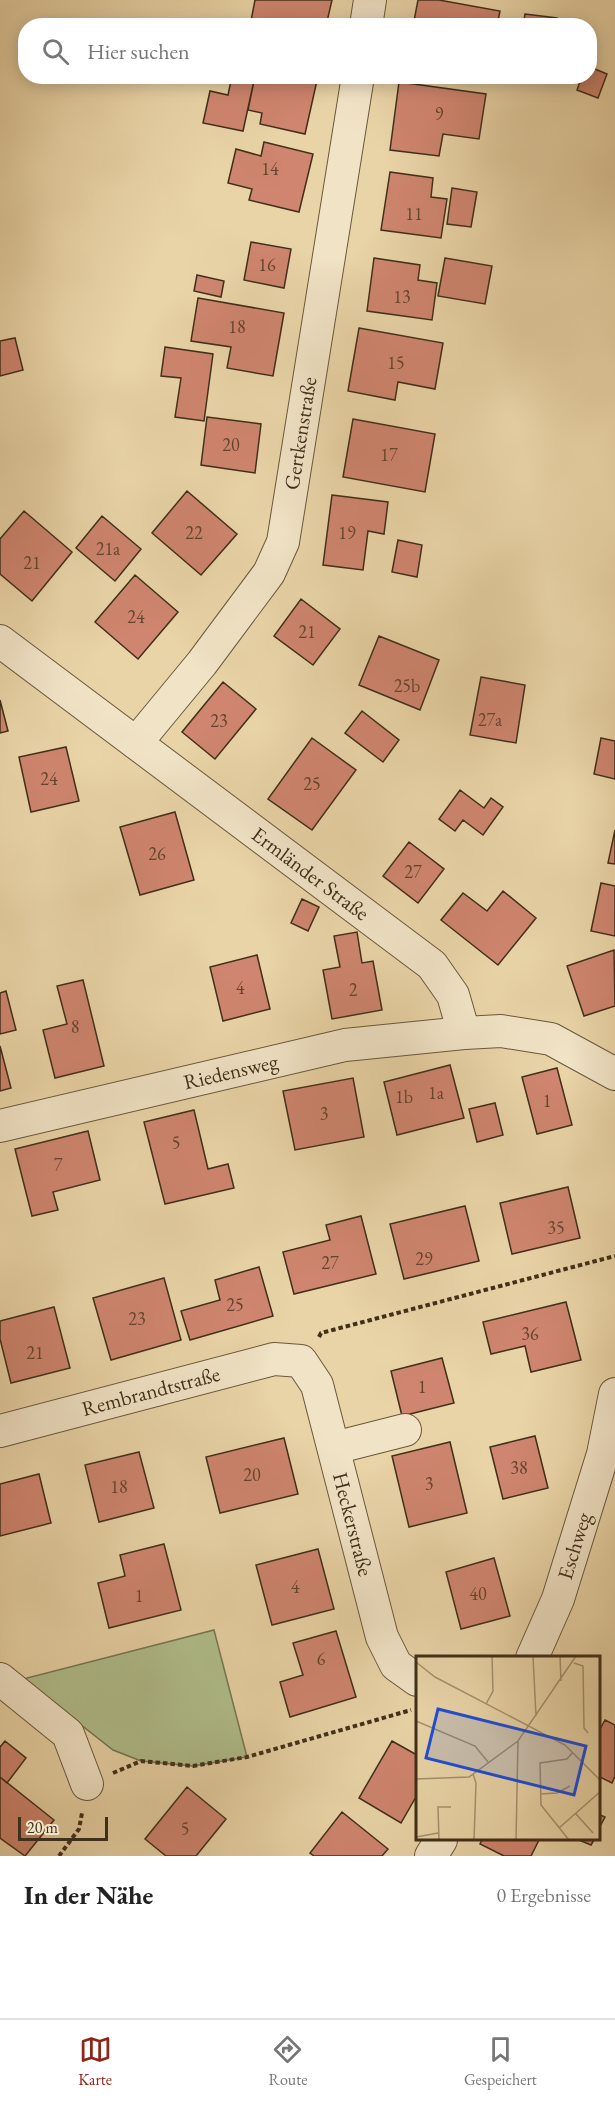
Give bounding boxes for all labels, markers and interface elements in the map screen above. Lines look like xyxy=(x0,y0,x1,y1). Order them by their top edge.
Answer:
search box xyxy=(18,18,597,84)
icon: search xyxy=(39,35,72,68)
text: Hier suchen xyxy=(87,37,190,66)
house number: 9 xyxy=(435,102,444,125)
house number: 14 xyxy=(261,157,279,180)
house number: 11 xyxy=(405,202,423,225)
house number: 16 xyxy=(258,253,276,276)
house number: 13 xyxy=(393,285,411,308)
house number: 18 xyxy=(228,315,246,338)
house number: 15 xyxy=(387,351,405,374)
street label: Gertkenstraße xyxy=(278,375,322,492)
house number: 20 xyxy=(222,433,240,456)
house number: 17 xyxy=(380,443,398,466)
house number: 22 xyxy=(185,521,203,544)
house number: 19 xyxy=(338,521,356,544)
house number: 21a xyxy=(96,537,121,560)
house number: 21 xyxy=(23,551,41,574)
house number: 24 xyxy=(127,605,145,628)
house number: 21 xyxy=(298,620,316,643)
house number: 25b xyxy=(394,674,420,697)
house number: 27a xyxy=(478,708,503,731)
house number: 23 xyxy=(210,709,228,732)
house number: 24 xyxy=(40,767,58,790)
house number: 25 xyxy=(303,772,321,795)
street label: Ermländer Straße xyxy=(246,820,375,926)
house number: 26 xyxy=(148,842,166,865)
house number: 27 xyxy=(404,860,422,883)
house number: 4 xyxy=(236,976,245,999)
house number: 2 xyxy=(349,978,358,1001)
house number: 8 xyxy=(71,1015,79,1038)
street label: Riedensweg xyxy=(181,1047,281,1095)
house number: 1a xyxy=(428,1081,445,1104)
house number: 1b xyxy=(395,1085,413,1108)
house number: 1 xyxy=(543,1089,551,1112)
house number: 3 xyxy=(320,1102,328,1125)
house number: 5 xyxy=(172,1131,180,1154)
house number: 7 xyxy=(54,1153,63,1176)
house number: 35 xyxy=(547,1216,565,1239)
house number: 29 xyxy=(415,1247,433,1270)
house number: 27 xyxy=(321,1251,339,1274)
house number: 25 xyxy=(226,1293,244,1316)
house number: 23 xyxy=(128,1307,146,1330)
house number: 36 xyxy=(521,1322,539,1345)
house number: 21 xyxy=(26,1341,44,1364)
street label: Rembrandtstraße xyxy=(79,1360,223,1422)
house number: 1 xyxy=(418,1375,426,1398)
house number: 38 xyxy=(510,1456,528,1479)
house number: 20 xyxy=(243,1463,261,1486)
street label: Heckerstraße xyxy=(327,1469,380,1579)
house number: 3 xyxy=(425,1472,433,1495)
house number: 18 xyxy=(110,1475,128,1498)
street label: Eschweg xyxy=(551,1508,597,1583)
house number: 4 xyxy=(291,1575,300,1598)
house number: 40 xyxy=(469,1582,487,1605)
house number: 1 xyxy=(135,1584,143,1607)
house number: 6 xyxy=(317,1647,326,1670)
inset map xyxy=(416,1656,600,1841)
scale bar xyxy=(18,1814,108,1842)
text: 20 m xyxy=(27,1817,58,1838)
house number: 5 xyxy=(181,1817,189,1840)
text: In der Nähe xyxy=(24,1878,153,1912)
text: 0 Ergebnisse xyxy=(496,1882,591,1908)
tab: Karte xyxy=(78,2033,112,2090)
tab: Route xyxy=(268,2033,308,2090)
tab: Gespeichert xyxy=(464,2033,537,2090)

